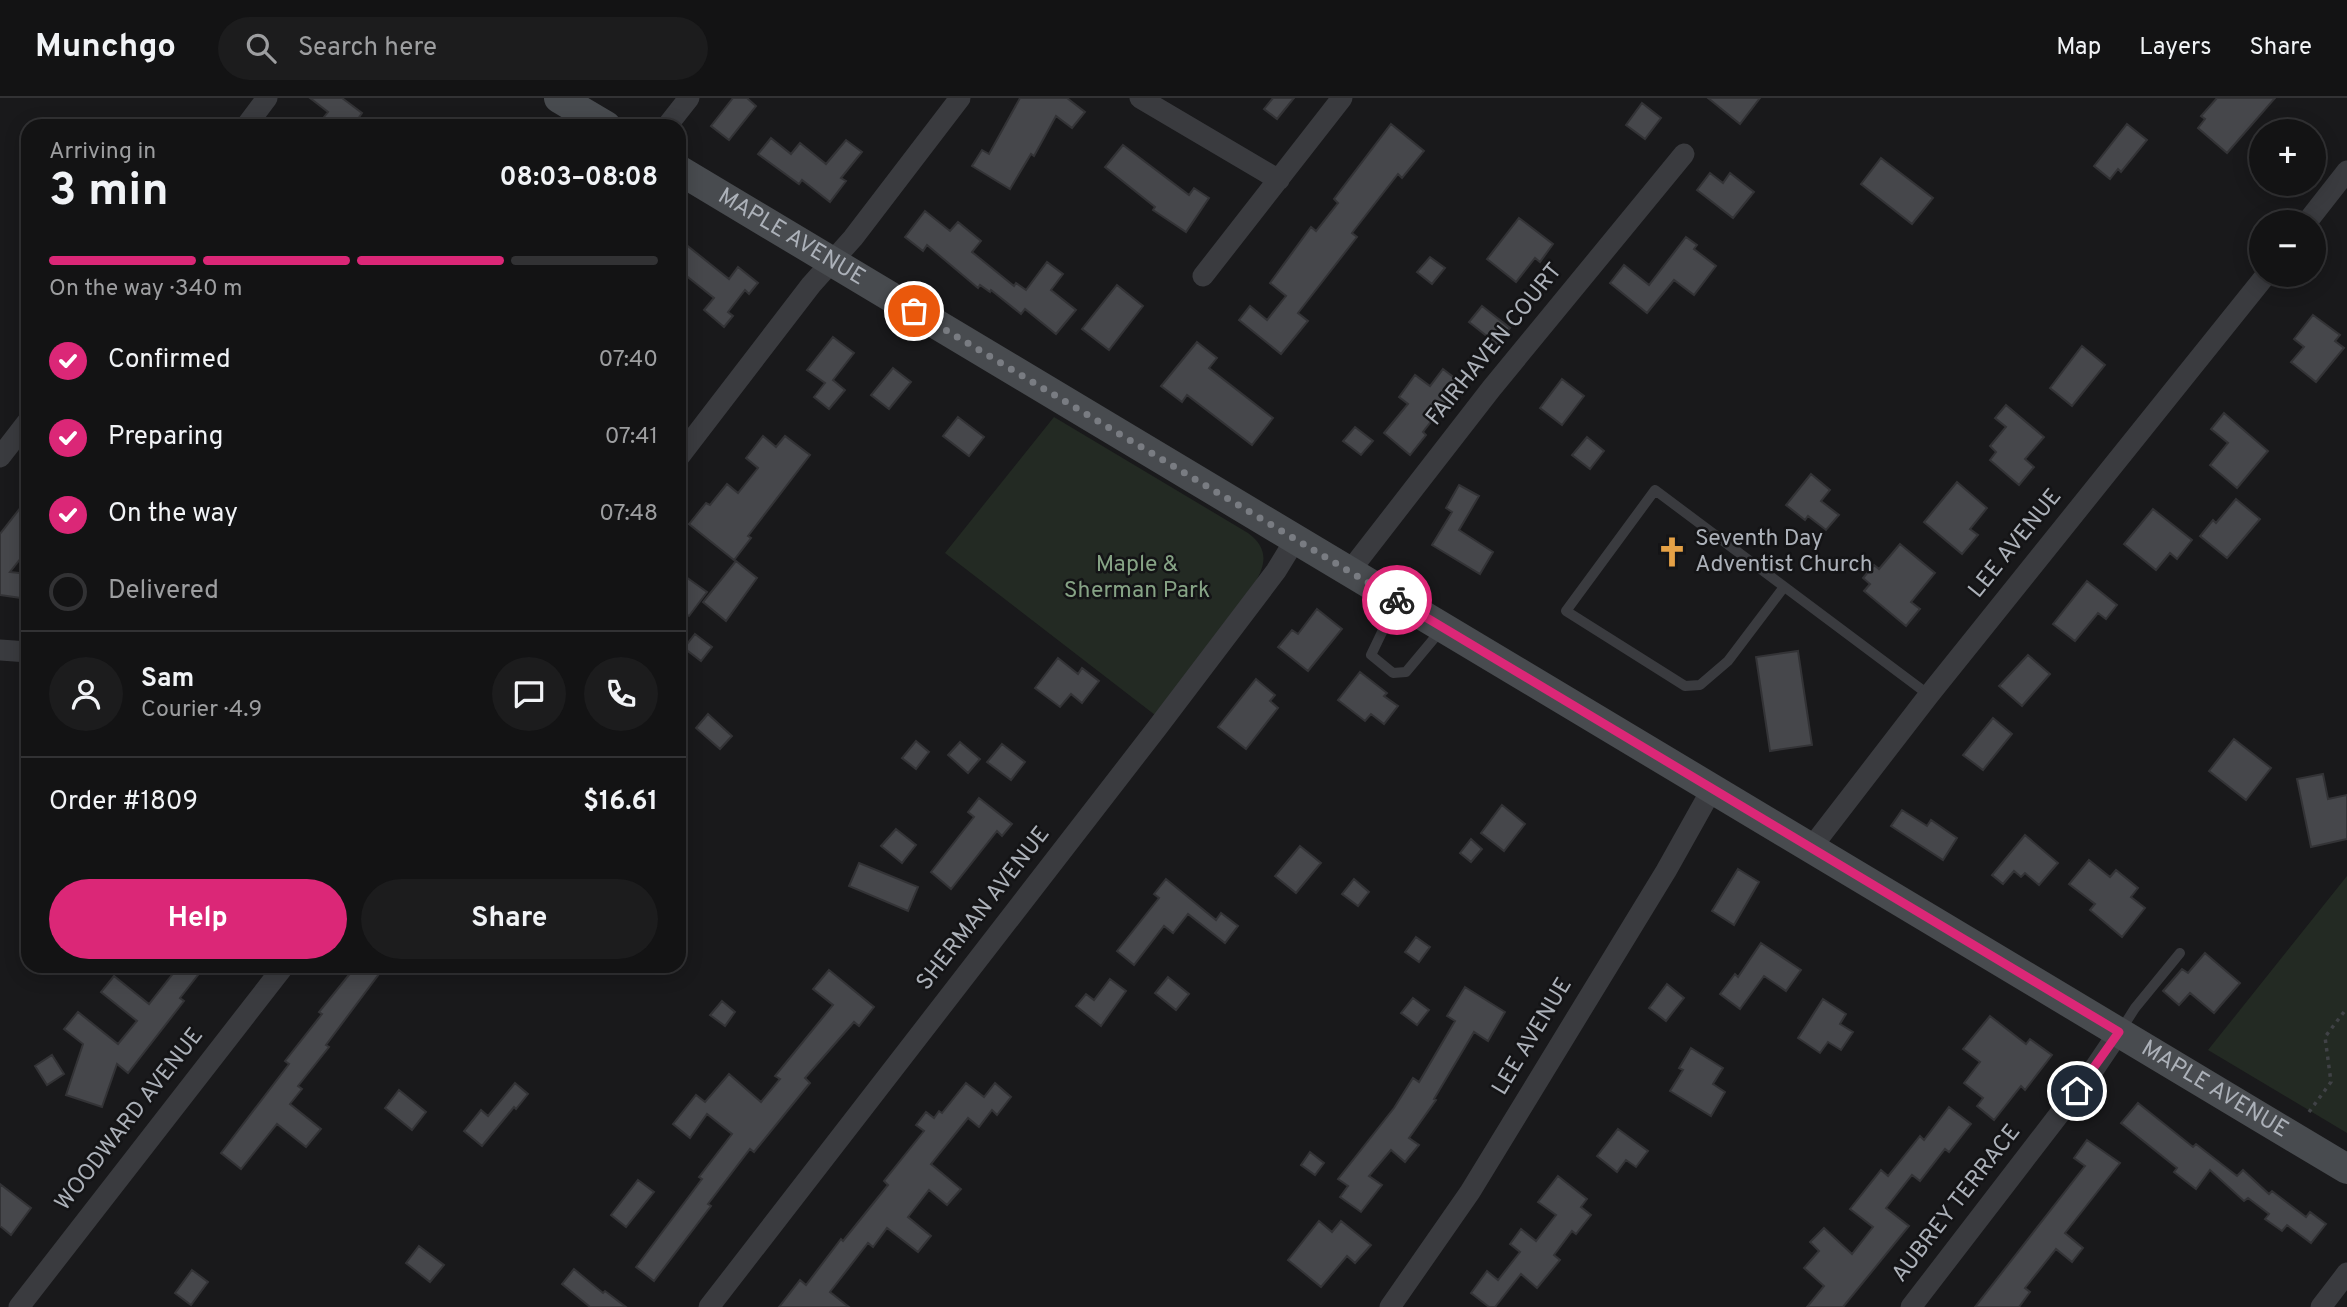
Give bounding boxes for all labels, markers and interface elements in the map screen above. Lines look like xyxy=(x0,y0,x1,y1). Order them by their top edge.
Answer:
search box xyxy=(218,17,708,80)
text: Munchgo xyxy=(35,27,176,69)
icon: search xyxy=(242,29,280,67)
text: Search here xyxy=(298,32,437,65)
text: Map xyxy=(2056,33,2101,63)
text: Layers xyxy=(2139,33,2211,63)
text: Share xyxy=(2249,33,2312,63)
map controls xyxy=(2249,119,2326,287)
button: + xyxy=(2249,119,2326,196)
text: Arriving in xyxy=(49,138,156,167)
text: 08:03–08:08 xyxy=(499,162,658,195)
text: 3 min xyxy=(49,163,169,222)
street label: MAPLE AVENUE xyxy=(713,182,870,293)
button: − xyxy=(2249,210,2326,287)
street label: FAIRHAVEN COURT xyxy=(1420,258,1570,432)
text: On the way · 340 m xyxy=(49,275,243,304)
pin xyxy=(884,281,944,341)
icon: bag xyxy=(895,292,933,330)
icon: check xyxy=(49,342,87,380)
text: Confirmed xyxy=(108,344,231,377)
text: 07:40 xyxy=(599,346,658,375)
icon: check xyxy=(49,419,87,457)
text: Preparing xyxy=(108,421,223,454)
text: 07:41 xyxy=(605,423,658,452)
street label: LEE AVENUE xyxy=(1963,483,2069,605)
icon: check xyxy=(49,496,87,534)
text: On the way xyxy=(108,498,238,531)
text: 07:48 xyxy=(599,500,658,529)
place label: Seventh Day Adventist Church xyxy=(1695,525,1873,580)
church icon: Seventh Day Adventist Church xyxy=(1655,535,1689,569)
park label: Maple & Sherman Park xyxy=(1064,551,1210,606)
courier xyxy=(1362,565,1432,635)
text: Delivered xyxy=(108,575,219,608)
icon: bike xyxy=(1378,581,1416,619)
button: person xyxy=(49,657,123,731)
button: chat xyxy=(492,657,566,731)
button: phone xyxy=(584,657,658,731)
text: Sam xyxy=(141,663,194,696)
text: Courier · 4.9 xyxy=(141,696,262,725)
text: Order #1809 xyxy=(49,786,198,819)
text: $16.61 xyxy=(583,786,658,819)
street label: SHERMAN AVENUE xyxy=(911,821,1057,997)
button: Help xyxy=(49,879,347,959)
button: Share xyxy=(361,879,658,959)
street label: LEE AVENUE xyxy=(1486,973,1580,1101)
street label: WOODWARD AVENUE xyxy=(50,1023,210,1217)
street label: MAPLE AVENUE xyxy=(2136,1035,2294,1145)
pin xyxy=(2047,1061,2107,1121)
icon: home xyxy=(2058,1072,2096,1110)
street label: AUBREY TERRACE xyxy=(1886,1119,2028,1289)

